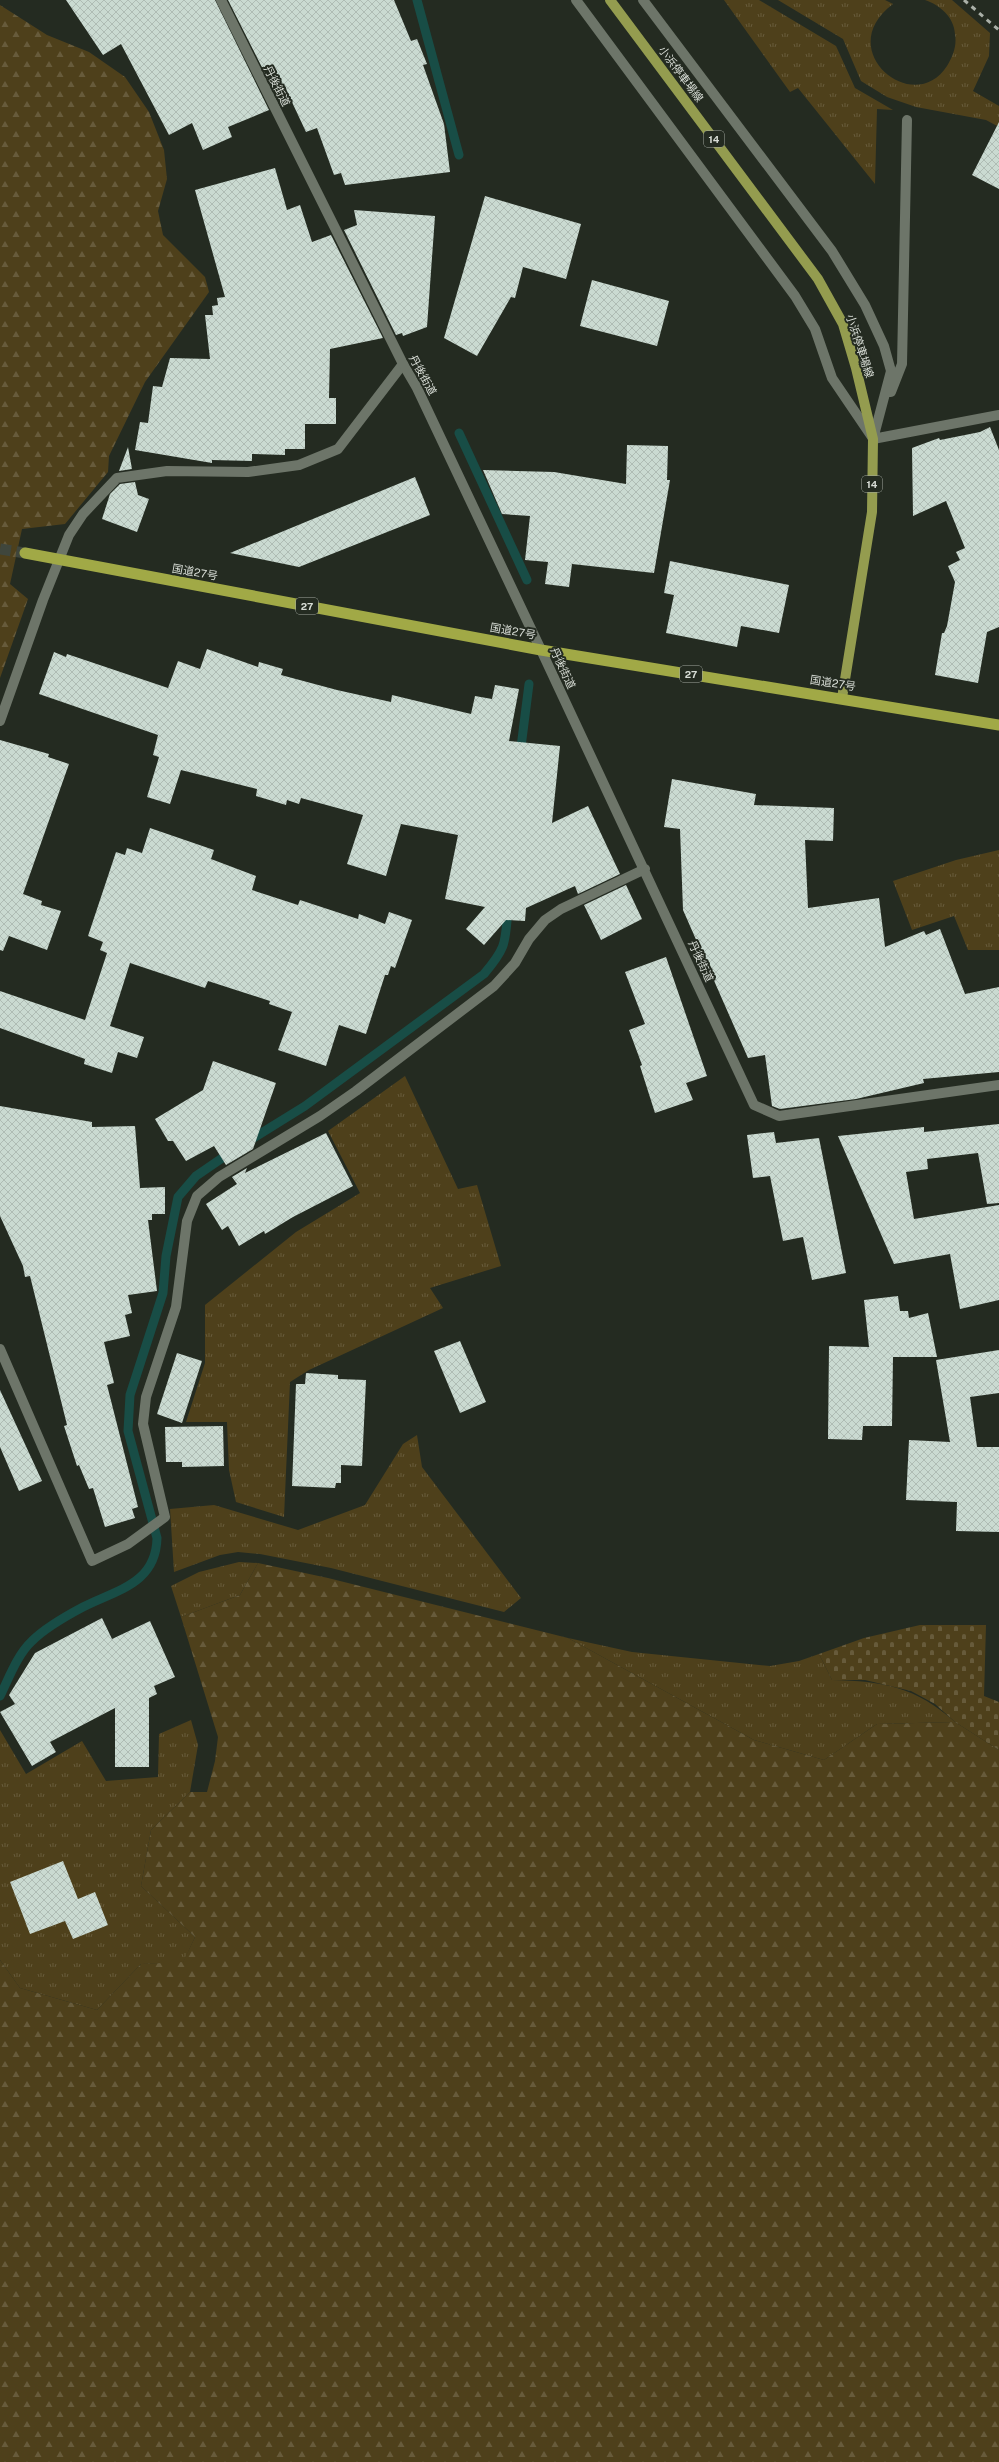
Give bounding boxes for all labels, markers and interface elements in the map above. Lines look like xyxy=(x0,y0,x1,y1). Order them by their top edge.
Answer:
street label: 小浜停車場線 xyxy=(656,44,706,104)
street label: 丹後街道 xyxy=(262,64,292,108)
road number: 14 xyxy=(704,131,724,147)
street label: 小浜停車場線 xyxy=(844,313,876,379)
street label: 丹後街道 xyxy=(407,353,439,397)
road number: 14 xyxy=(862,476,882,492)
street label: 国道27号 xyxy=(171,562,219,582)
road number: 27 xyxy=(296,598,318,614)
street label: 国道27号 xyxy=(489,621,537,641)
street label: 丹後街道 xyxy=(548,646,578,690)
road number: 27 xyxy=(680,666,702,682)
street label: 国道27号 xyxy=(809,673,857,693)
street label: 丹後街道 xyxy=(686,939,716,983)

